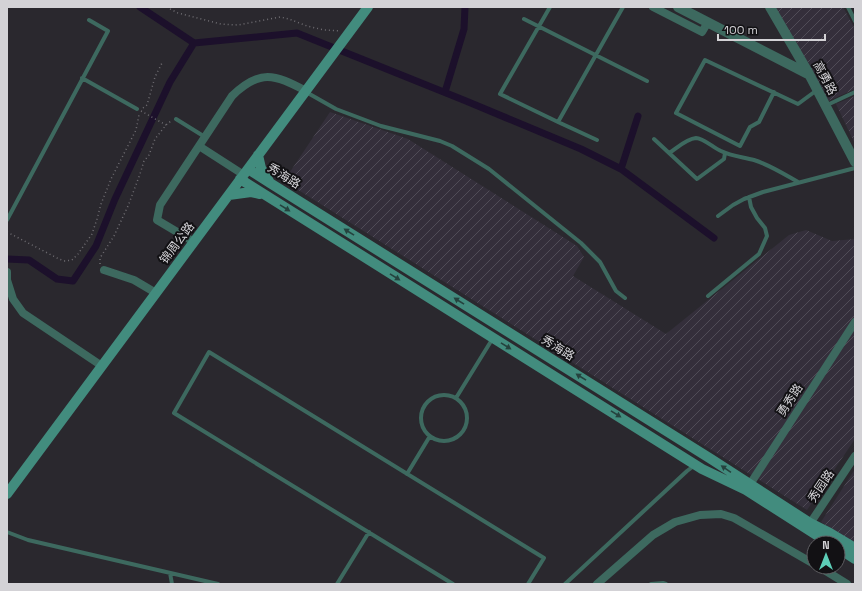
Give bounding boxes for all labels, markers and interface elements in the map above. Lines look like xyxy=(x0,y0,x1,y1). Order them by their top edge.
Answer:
scale bar xyxy=(718,16,825,42)
text: 100 m xyxy=(724,22,758,38)
street label: 高勇路 xyxy=(809,58,841,98)
street label: 秀海路 xyxy=(264,160,304,192)
one-way arrow xyxy=(279,204,291,211)
street label: 锦周公路 xyxy=(156,219,198,267)
one-way arrow xyxy=(343,228,354,236)
one-way arrow xyxy=(389,273,401,280)
one-way arrow xyxy=(453,297,465,304)
street label: 秀海路 xyxy=(538,332,578,364)
one-way arrow xyxy=(500,342,511,349)
one-way arrow xyxy=(576,373,586,381)
street label: 勇秀路 xyxy=(773,381,807,419)
one-way arrow xyxy=(610,411,622,418)
one-way arrow xyxy=(721,465,732,473)
street label: 秀园路 xyxy=(804,467,838,505)
north arrow xyxy=(806,535,846,575)
text: N xyxy=(822,538,830,552)

